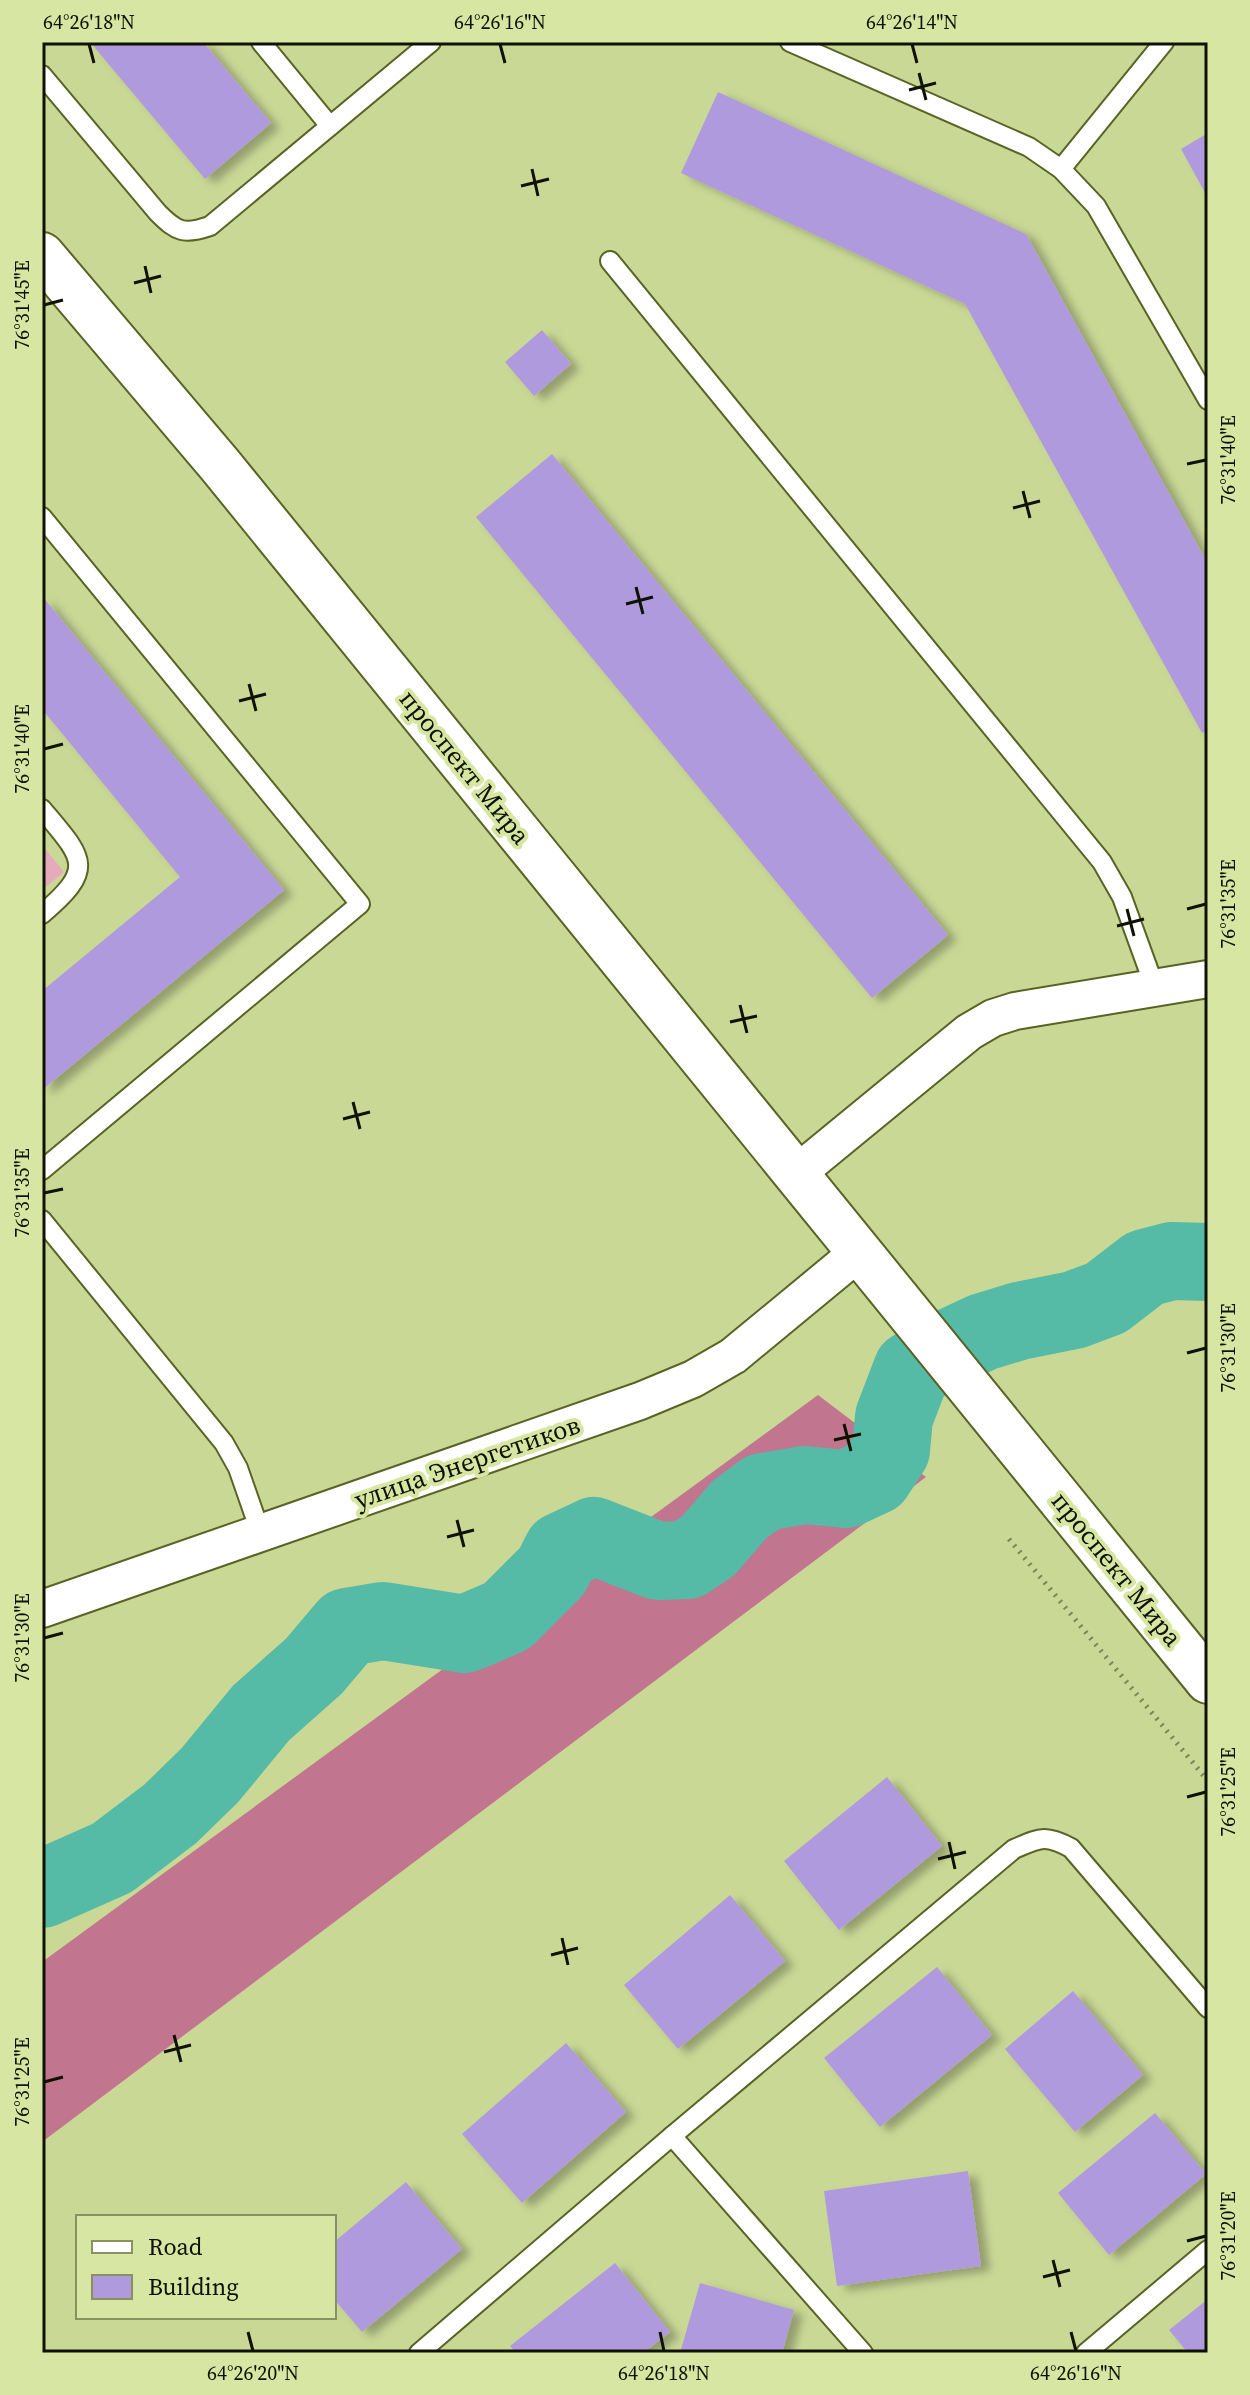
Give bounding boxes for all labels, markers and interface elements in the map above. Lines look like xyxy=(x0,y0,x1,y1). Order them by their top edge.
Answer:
text: 64°26'18"N xyxy=(43,8,135,36)
text: 64°26'16"N xyxy=(454,8,546,36)
text: 64°26'14"N xyxy=(866,8,958,36)
text: 76°31'45"E xyxy=(8,260,36,350)
text: 76°31'40"E xyxy=(1214,415,1242,505)
street label: проспект Мира xyxy=(391,682,539,853)
text: 76°31'40"E xyxy=(8,704,36,794)
text: 76°31'35"E xyxy=(1214,859,1242,949)
text: 76°31'35"E xyxy=(8,1148,36,1238)
text: 76°31'30"E xyxy=(1214,1303,1242,1393)
street label: улица Энергетиков xyxy=(349,1406,585,1518)
street label: проспект Мира xyxy=(1043,1484,1191,1655)
text: 76°31'30"E xyxy=(8,1593,36,1683)
text: 76°31'25"E xyxy=(1214,1747,1242,1837)
text: 76°31'25"E xyxy=(8,2037,36,2127)
text: 76°31'20"E xyxy=(1214,2191,1242,2281)
legend xyxy=(76,2215,336,2319)
text: Road xyxy=(148,2230,203,2263)
text: Building xyxy=(148,2270,239,2303)
text: 64°26'20"N xyxy=(207,2359,299,2387)
text: 64°26'18"N xyxy=(618,2359,710,2387)
text: 64°26'16"N xyxy=(1030,2359,1122,2387)

